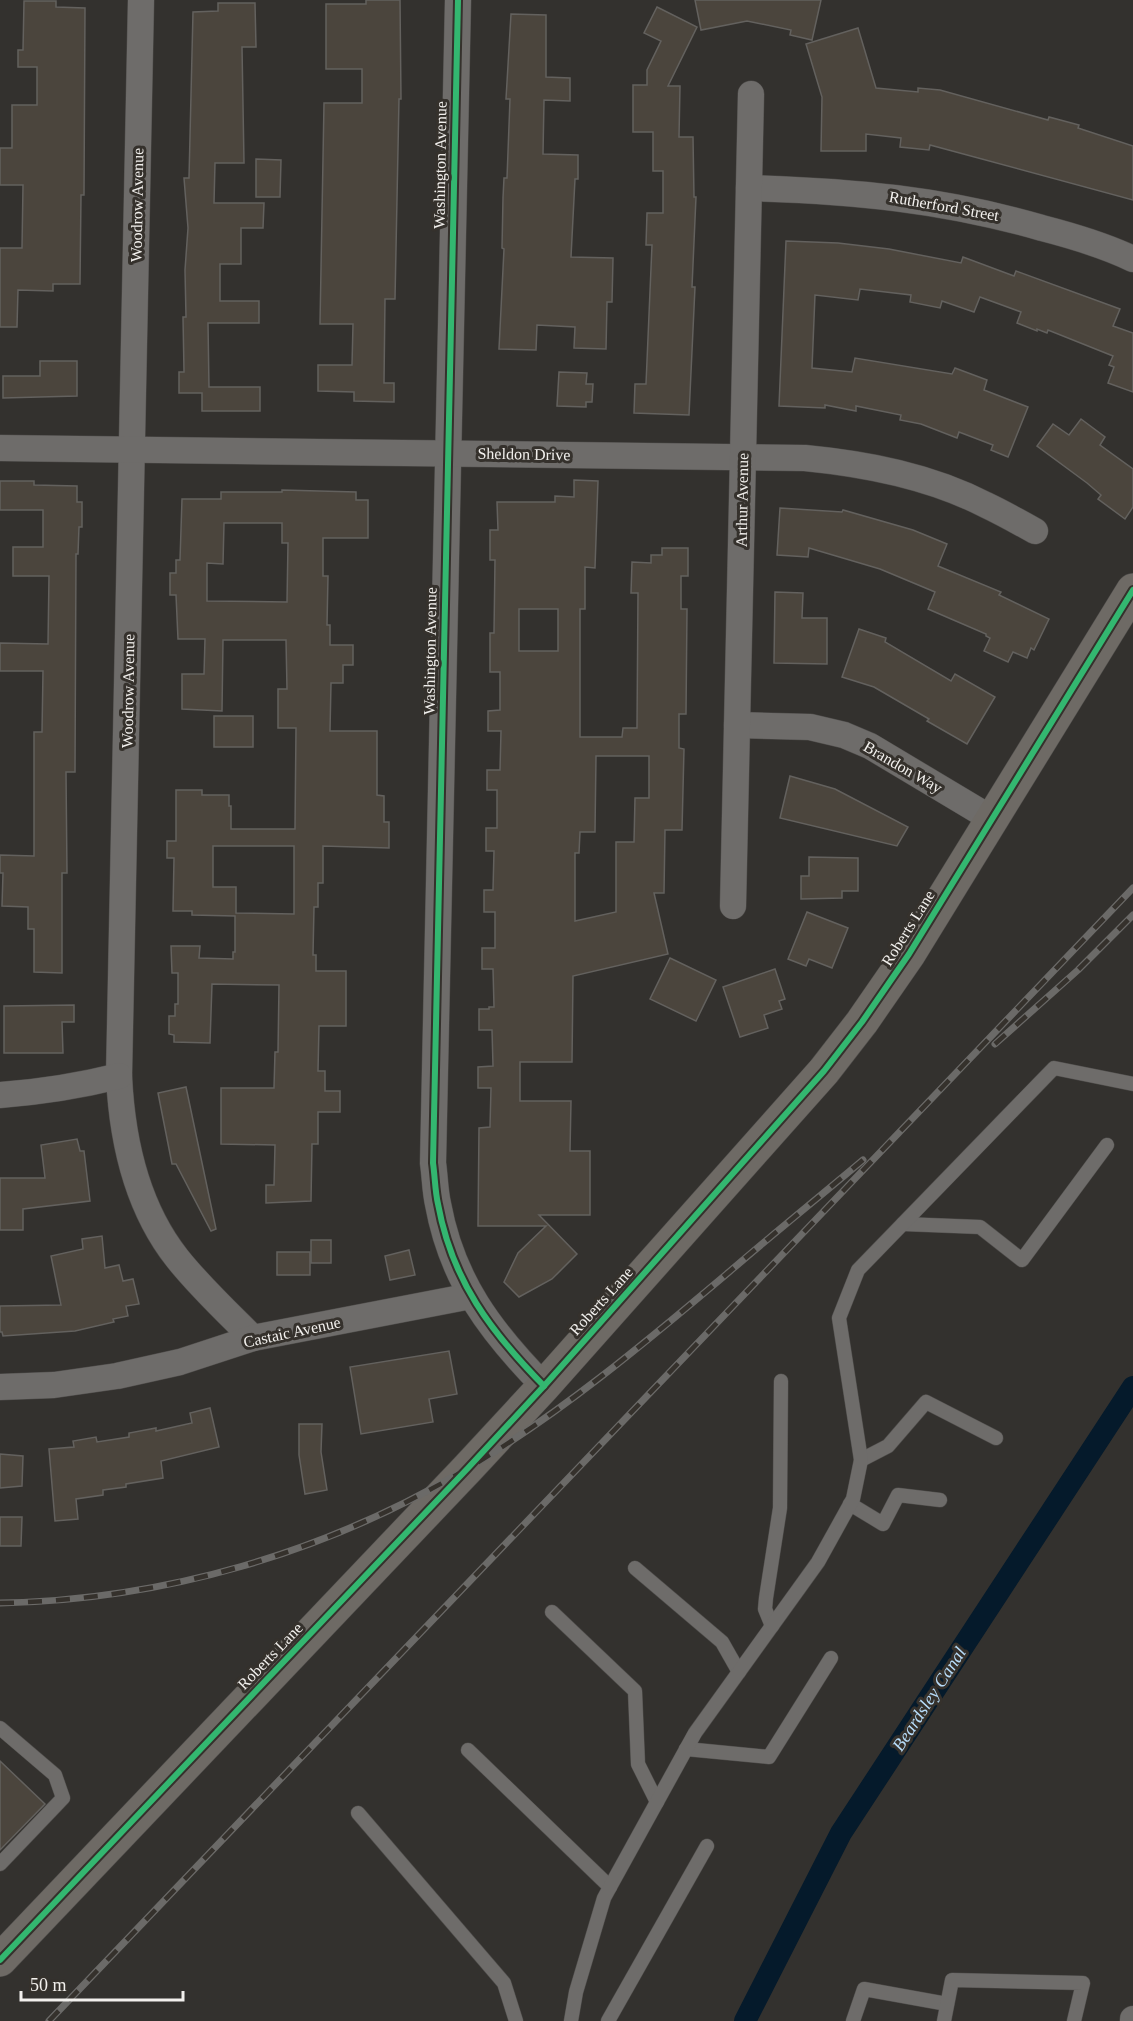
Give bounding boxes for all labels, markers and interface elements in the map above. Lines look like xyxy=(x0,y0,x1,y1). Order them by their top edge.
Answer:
street label: Washington Avenue xyxy=(430,101,451,229)
street label: Woodrow Avenue xyxy=(128,148,146,262)
street label: Rutherford Street xyxy=(888,188,1001,224)
street label: Sheldon Drive xyxy=(477,445,571,463)
street label: Arthur Avenue xyxy=(733,453,751,547)
street label: Washington Avenue xyxy=(420,587,441,715)
street label: Woodrow Avenue xyxy=(119,634,137,748)
street label: Brandon Way xyxy=(860,738,945,797)
street label: Roberts Lane xyxy=(878,887,938,969)
street label: Roberts Lane xyxy=(566,1263,636,1339)
street label: Castaic Avenue xyxy=(242,1313,342,1351)
street label: Roberts Lane xyxy=(234,1619,306,1693)
water label: Beardsley Canal xyxy=(888,1643,970,1755)
scale bar xyxy=(21,1964,183,2002)
text: 50 m xyxy=(30,1975,67,1995)

